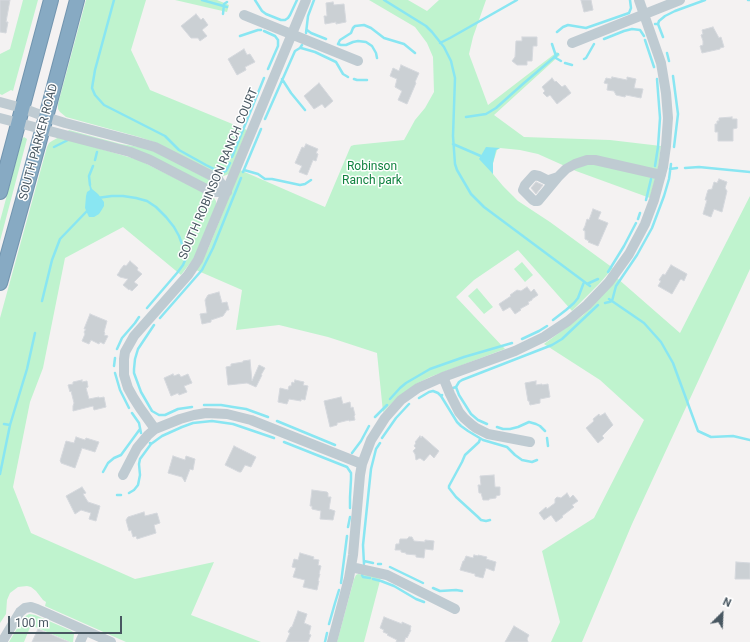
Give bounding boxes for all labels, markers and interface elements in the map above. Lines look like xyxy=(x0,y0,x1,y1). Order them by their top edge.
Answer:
street label: SOUTH PARKER ROAD xyxy=(17,82,61,202)
street label: SOUTH ROBINSON RANCH COURT xyxy=(176,86,262,262)
park label: Robinson Ranch park xyxy=(342,160,402,188)
north arrow xyxy=(702,594,742,634)
text: N xyxy=(721,595,733,610)
scale bar xyxy=(10,608,124,634)
text: 100 m xyxy=(15,616,49,630)

